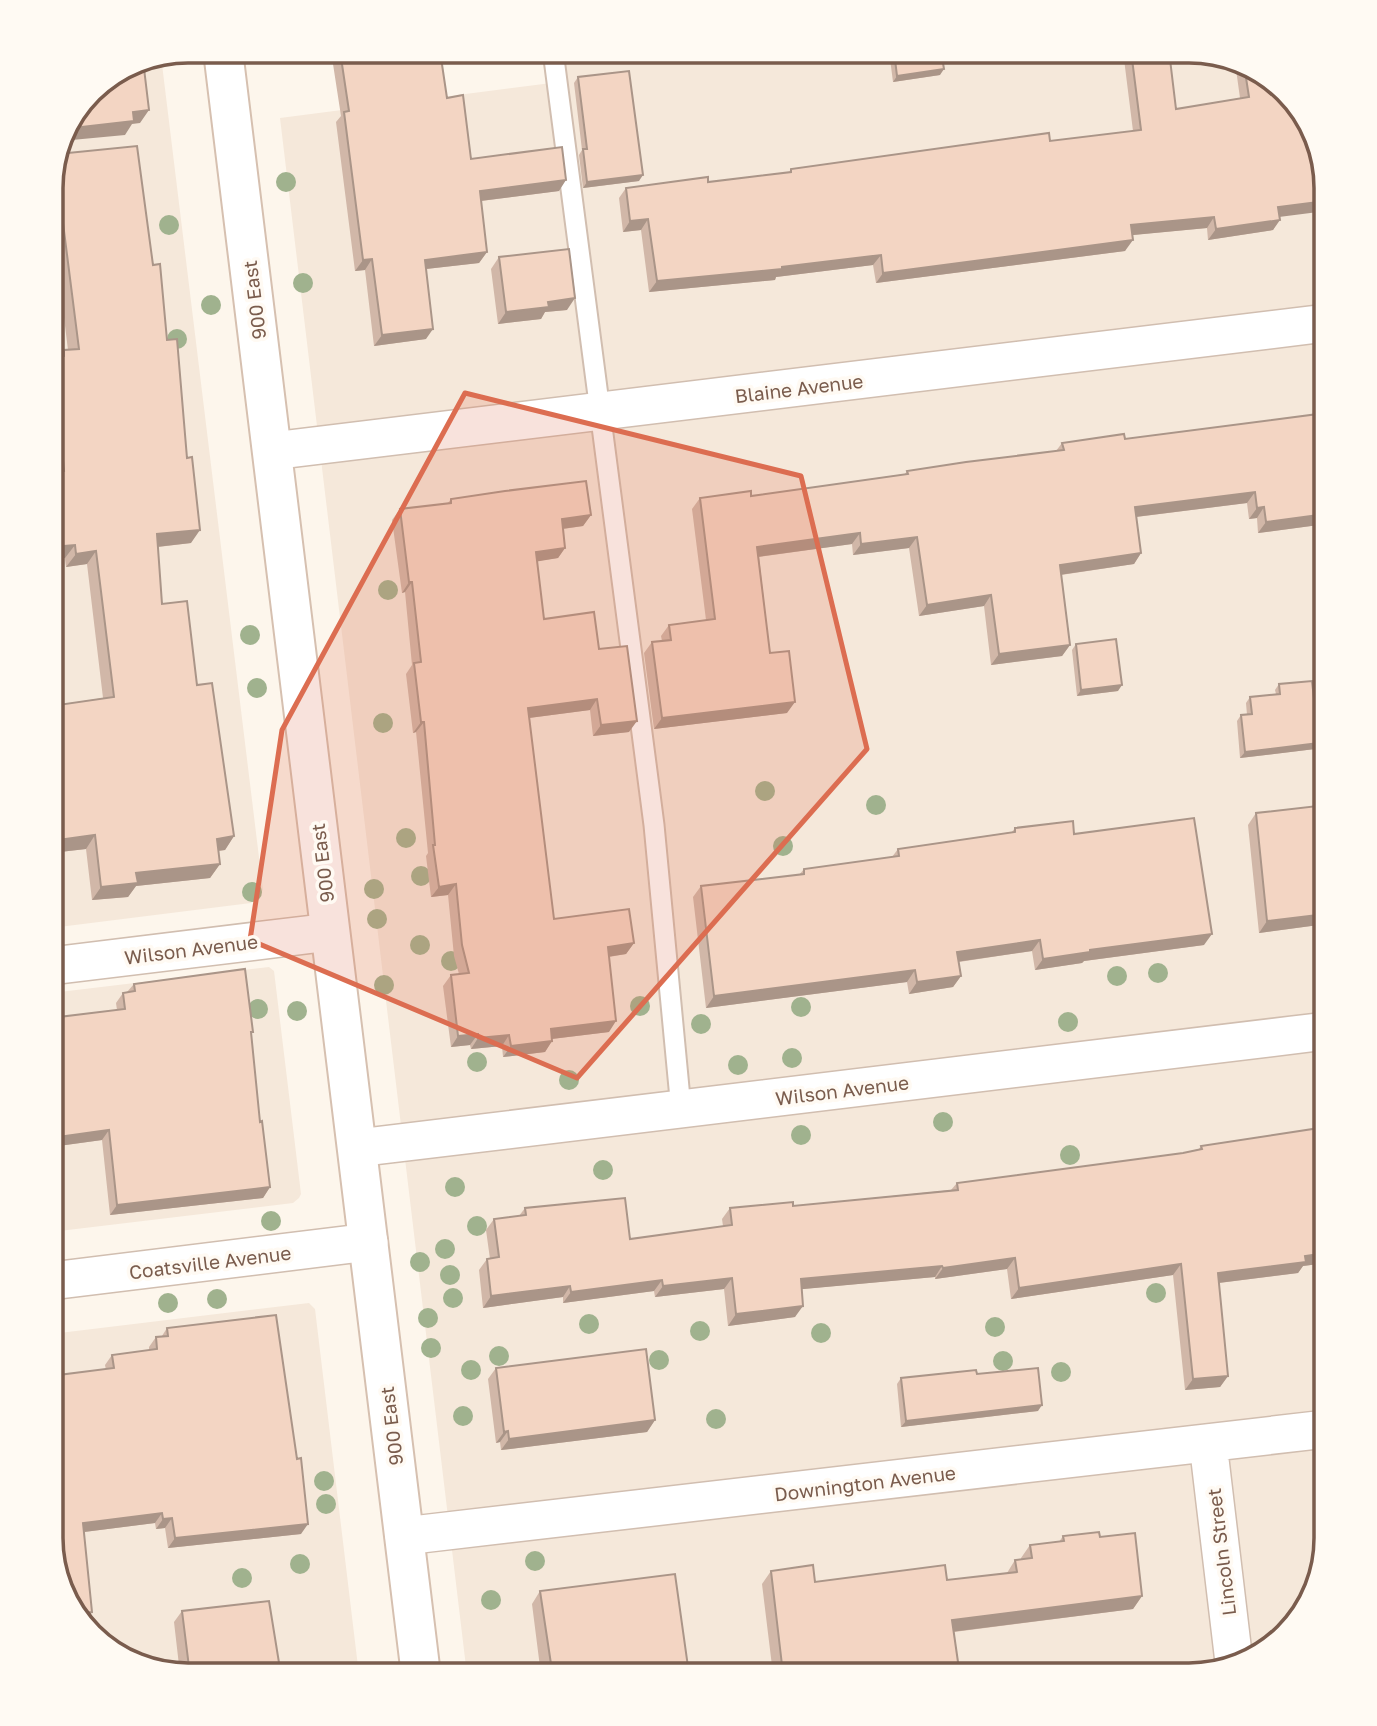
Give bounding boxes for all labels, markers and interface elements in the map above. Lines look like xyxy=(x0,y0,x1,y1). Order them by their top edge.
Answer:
street label: 900 East xyxy=(238,259,270,341)
street label: Blaine Avenue xyxy=(733,369,865,407)
street label: 900 East xyxy=(306,822,338,904)
street label: Wilson Avenue xyxy=(123,929,259,969)
street label: Wilson Avenue xyxy=(774,1070,910,1110)
street label: Coatsville Avenue xyxy=(128,1241,292,1283)
street label: 900 East xyxy=(375,1385,407,1467)
street label: Downington Avenue xyxy=(773,1460,957,1506)
street label: Lincoln Street xyxy=(1202,1487,1240,1617)

